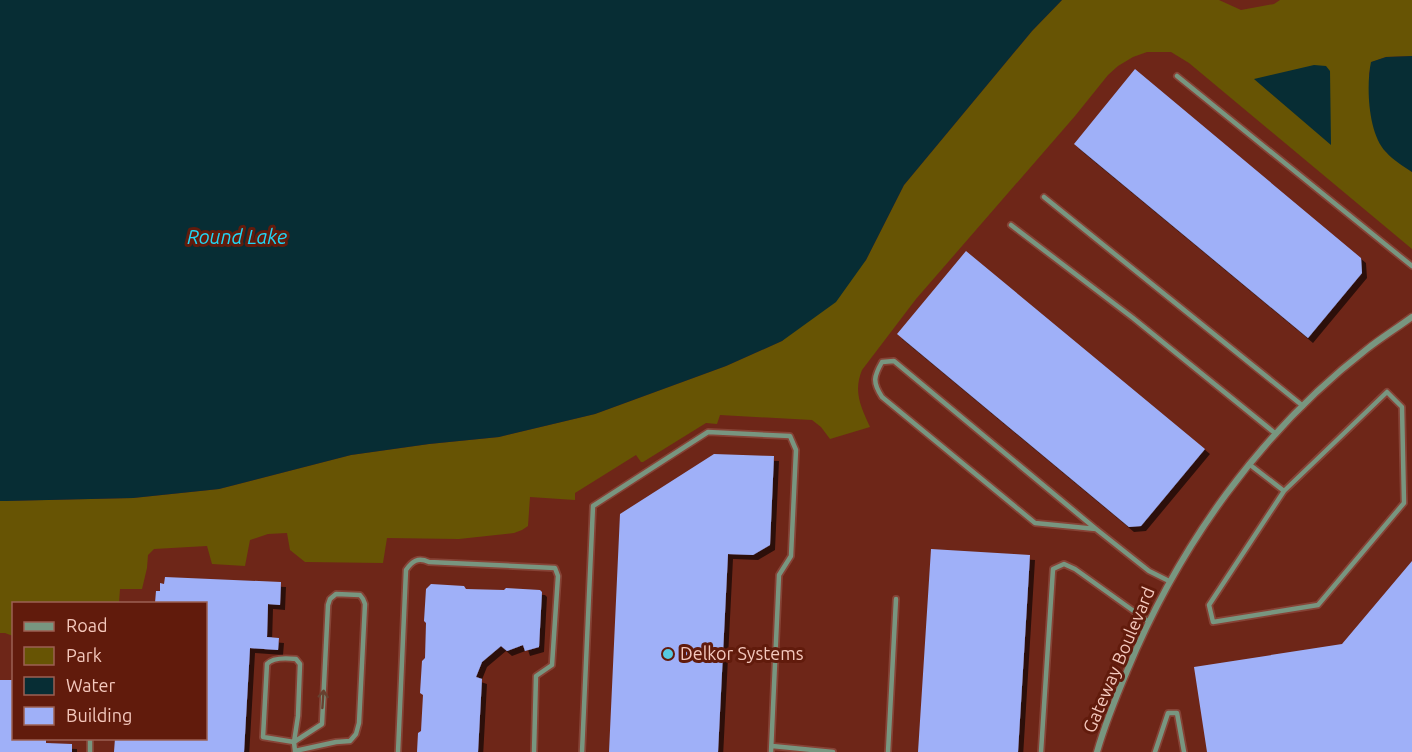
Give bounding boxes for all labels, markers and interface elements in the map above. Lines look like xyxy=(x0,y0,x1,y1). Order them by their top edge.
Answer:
water label: Round Lake xyxy=(187,225,287,248)
street label: Gateway Boulevard xyxy=(1078,584,1158,735)
legend xyxy=(12,602,207,740)
text: Road xyxy=(66,615,108,635)
place label: Delkor Systems xyxy=(680,643,804,663)
text: Park xyxy=(66,645,102,665)
marker: Delkor Systems xyxy=(661,647,675,661)
text: Water xyxy=(66,675,116,695)
one-way arrow xyxy=(318,690,329,710)
text: Building xyxy=(66,705,132,725)

